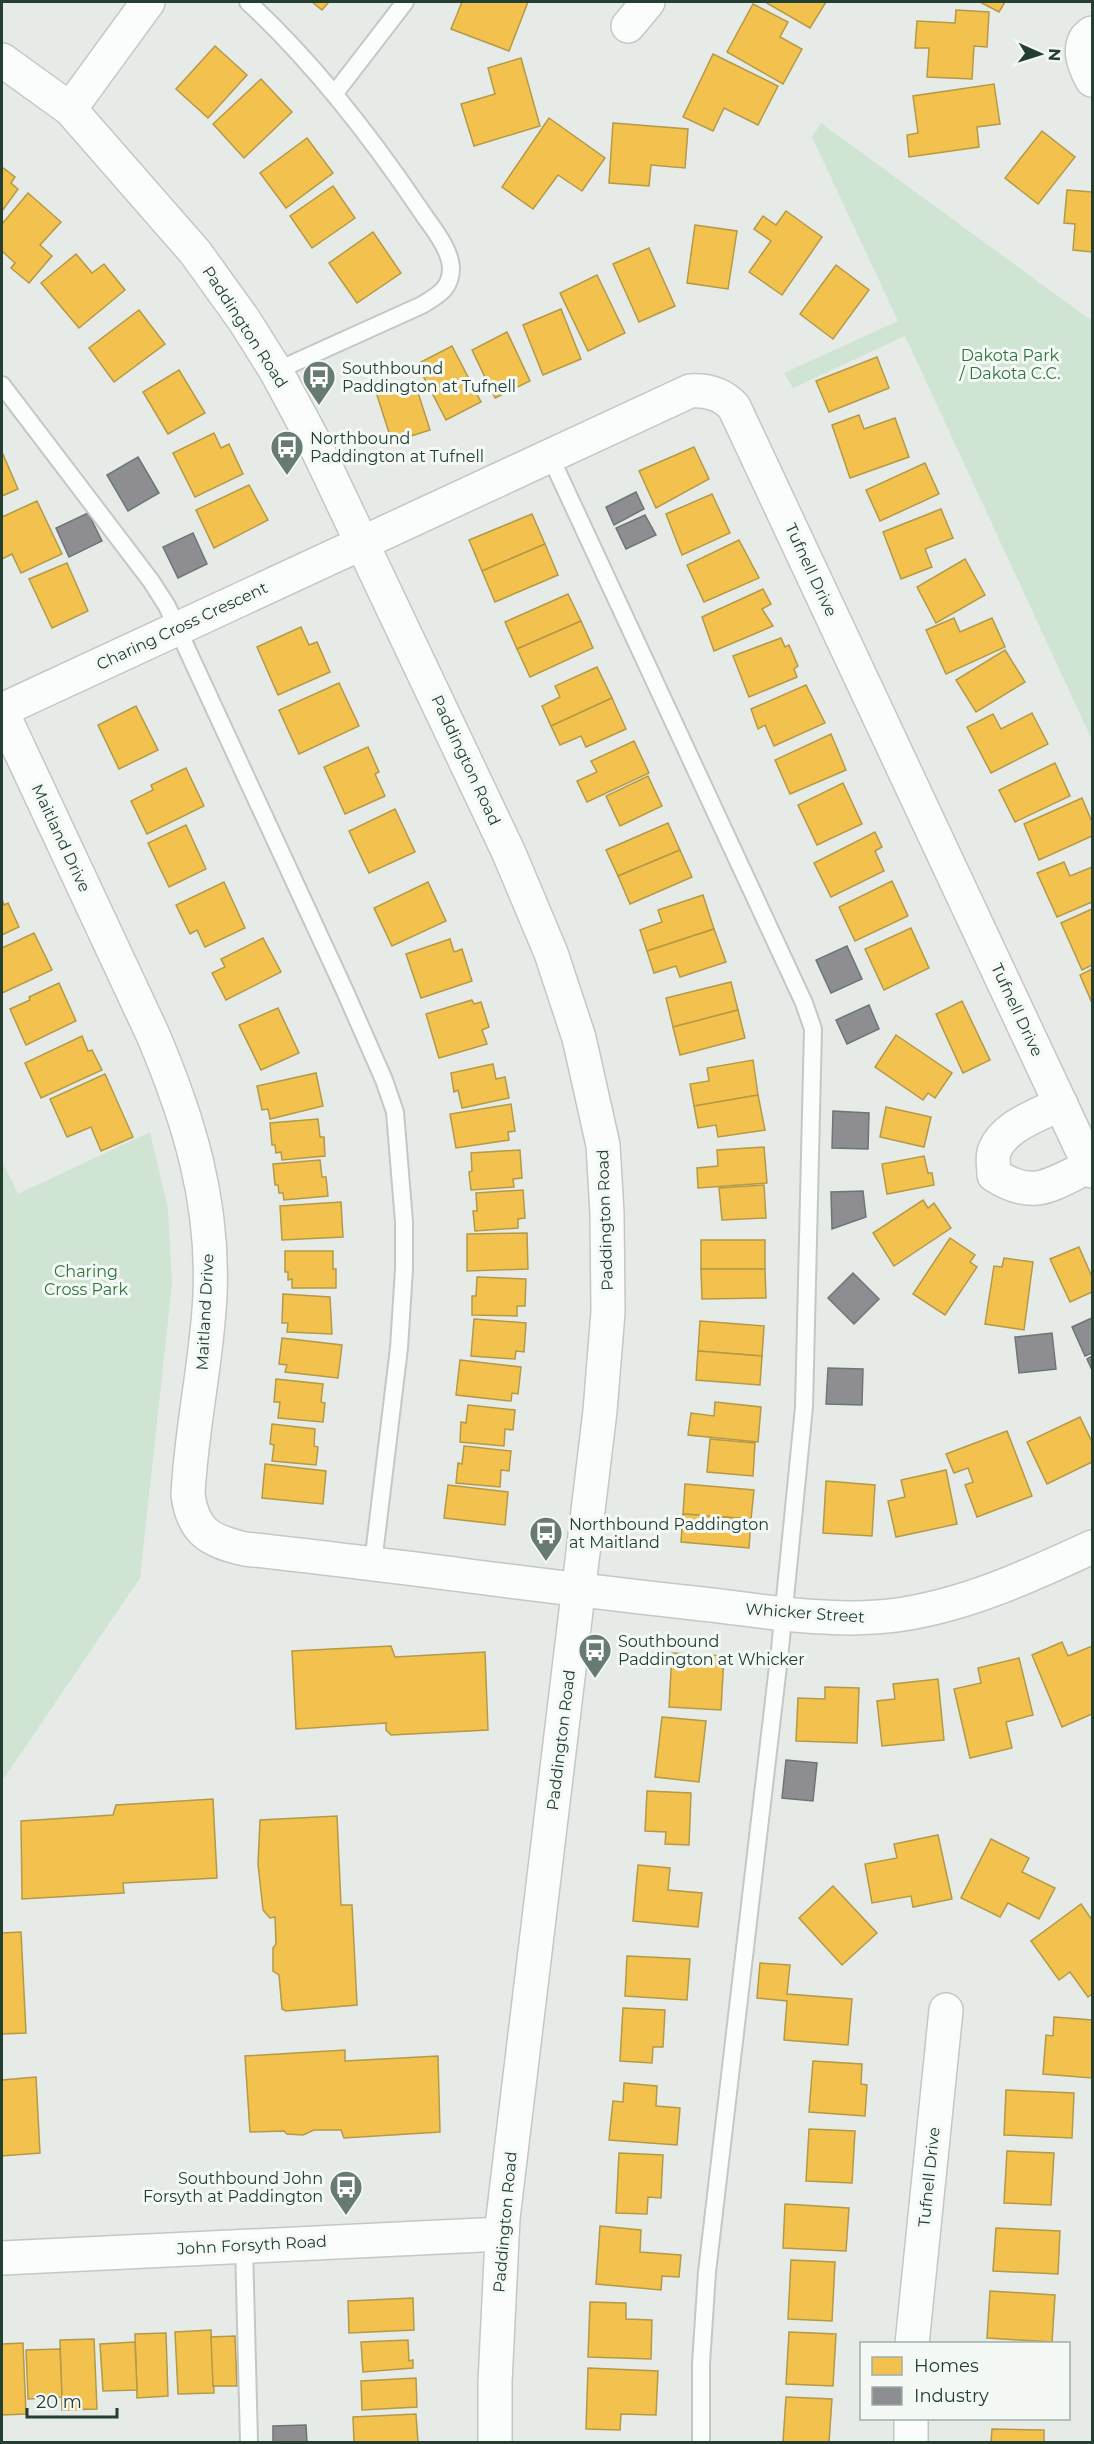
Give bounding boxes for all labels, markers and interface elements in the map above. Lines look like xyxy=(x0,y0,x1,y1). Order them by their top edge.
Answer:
north arrow xyxy=(1010,24,1070,84)
text: N xyxy=(1045,48,1064,62)
street label: Paddington Road xyxy=(198,262,292,392)
park label: Dakota Park / Dakota C.C. xyxy=(959,346,1060,383)
bus stop icon: Southbound Paddington at Tufnell xyxy=(301,359,337,406)
place label: Southbound Paddington at Tufnell xyxy=(342,359,516,396)
bus stop icon: Northbound Paddington at Tufnell xyxy=(269,429,305,476)
place label: Northbound Paddington at Tufnell xyxy=(310,429,484,466)
street label: Tufnell Drive xyxy=(781,521,841,619)
street label: Charing Cross Crescent xyxy=(94,578,271,674)
street label: Paddington Road xyxy=(427,692,505,828)
street label: Maitland Drive xyxy=(28,781,94,895)
street label: Tufnell Drive xyxy=(987,961,1047,1059)
street label: Paddington Road xyxy=(593,1149,617,1291)
street label: Maitland Drive xyxy=(192,1253,218,1371)
park label: Charing Cross Park xyxy=(44,1262,128,1299)
bus stop icon: Northbound Paddington at Maitland xyxy=(528,1515,564,1562)
place label: Northbound Paddington at Maitland xyxy=(569,1515,769,1552)
street label: Whicker Street xyxy=(745,1599,866,1627)
bus stop icon: Southbound Paddington at Whicker xyxy=(577,1632,613,1679)
place label: Southbound Paddington at Whicker xyxy=(618,1632,805,1669)
street label: Paddington Road xyxy=(543,1669,579,1811)
street label: Tufnell Drive xyxy=(914,2126,944,2228)
street label: Paddington Road xyxy=(489,2151,521,2293)
place label: Southbound John Forsyth at Paddington xyxy=(143,2169,323,2206)
bus stop icon: Southbound John Forsyth at Paddington xyxy=(328,2169,364,2216)
street label: John Forsyth Road xyxy=(176,2232,327,2258)
legend xyxy=(860,2342,1070,2420)
text: Homes xyxy=(914,2355,979,2377)
scale bar xyxy=(27,2381,117,2419)
text: Industry xyxy=(914,2385,989,2407)
text: 20 m xyxy=(36,2391,82,2413)

